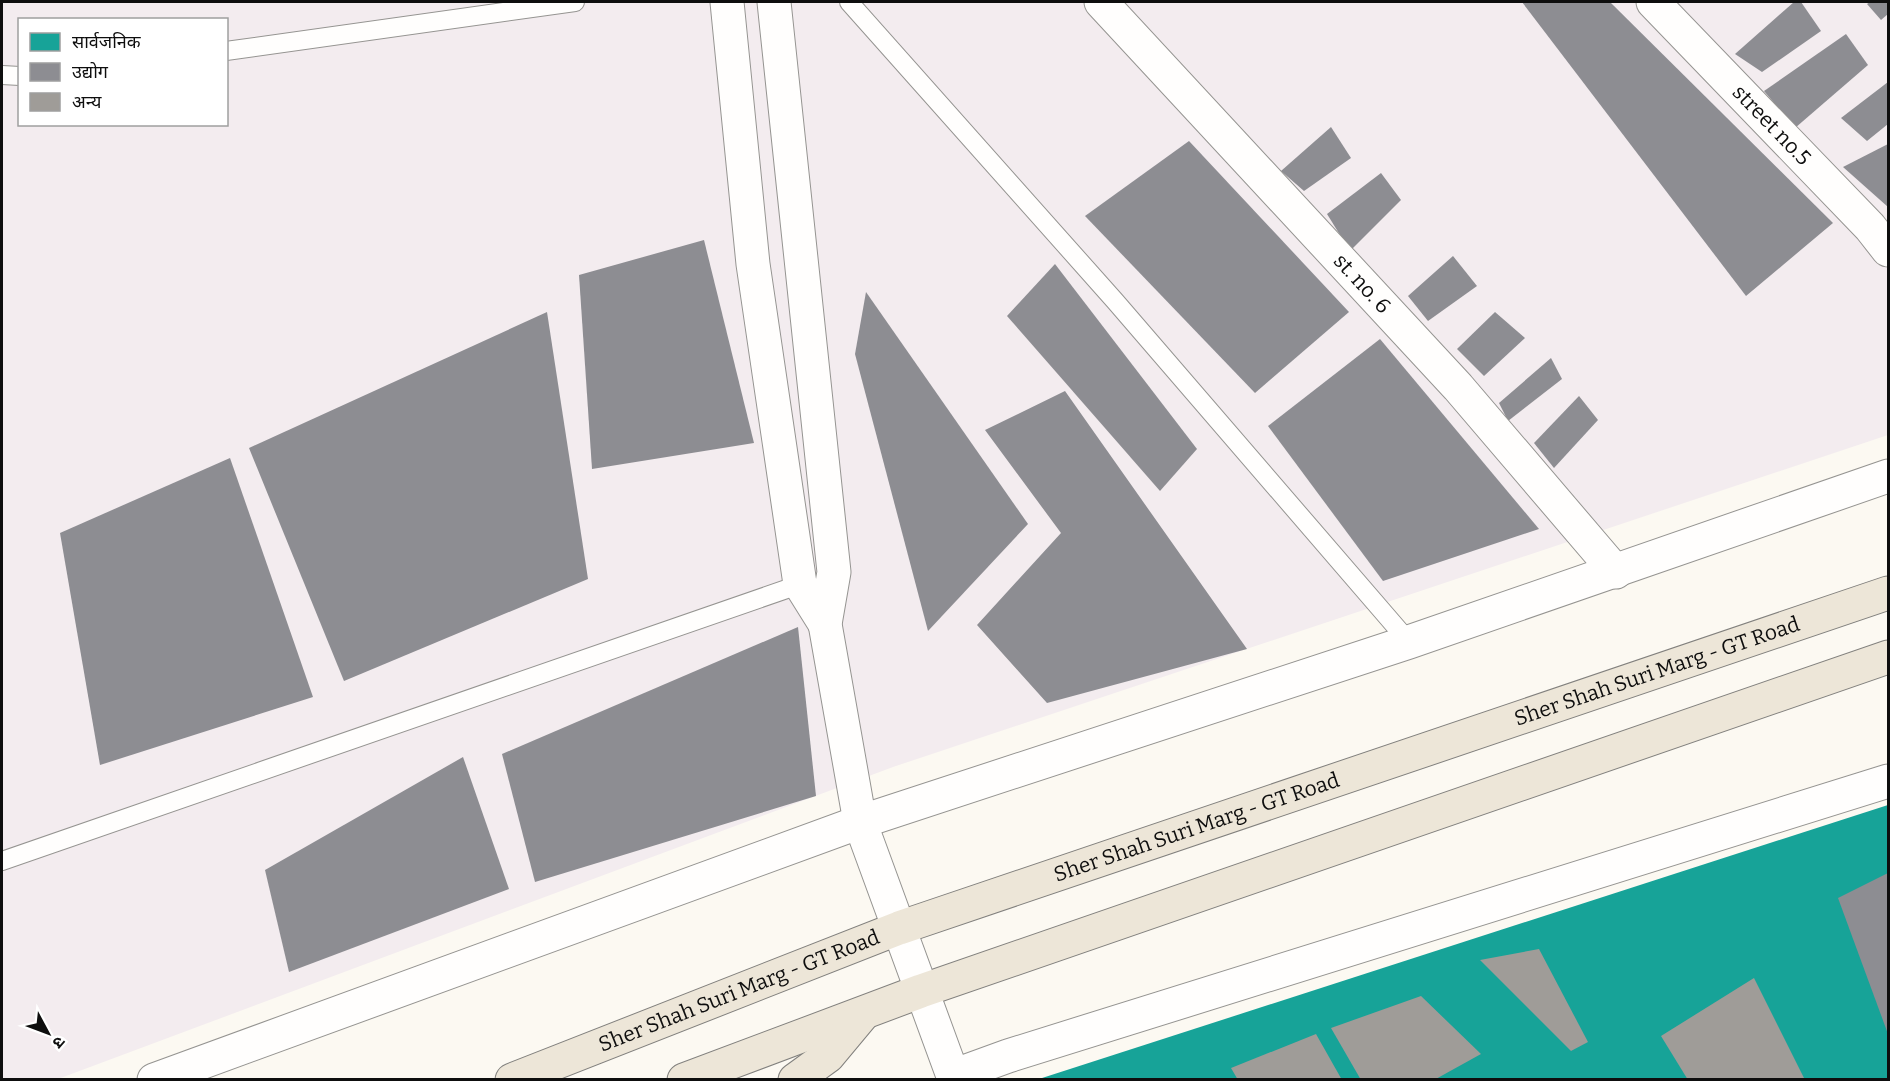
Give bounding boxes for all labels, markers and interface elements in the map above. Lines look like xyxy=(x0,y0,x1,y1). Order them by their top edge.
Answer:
legend xyxy=(18,18,228,126)
text: सार्वजनिक xyxy=(72,31,142,53)
text: उद्योग xyxy=(72,61,109,83)
street label: street no.5 xyxy=(1727,79,1816,171)
text: अन्य xyxy=(72,91,102,113)
street label: st. no. 6 xyxy=(1328,248,1396,319)
street label: Sher Shah Suri Marg - GT Road xyxy=(1511,611,1803,732)
street label: Sher Shah Suri Marg - GT Road xyxy=(1050,767,1343,888)
street label: Sher Shah Suri Marg - GT Road xyxy=(595,924,883,1058)
north arrow xyxy=(18,1003,78,1063)
text: उ xyxy=(48,1033,69,1053)

